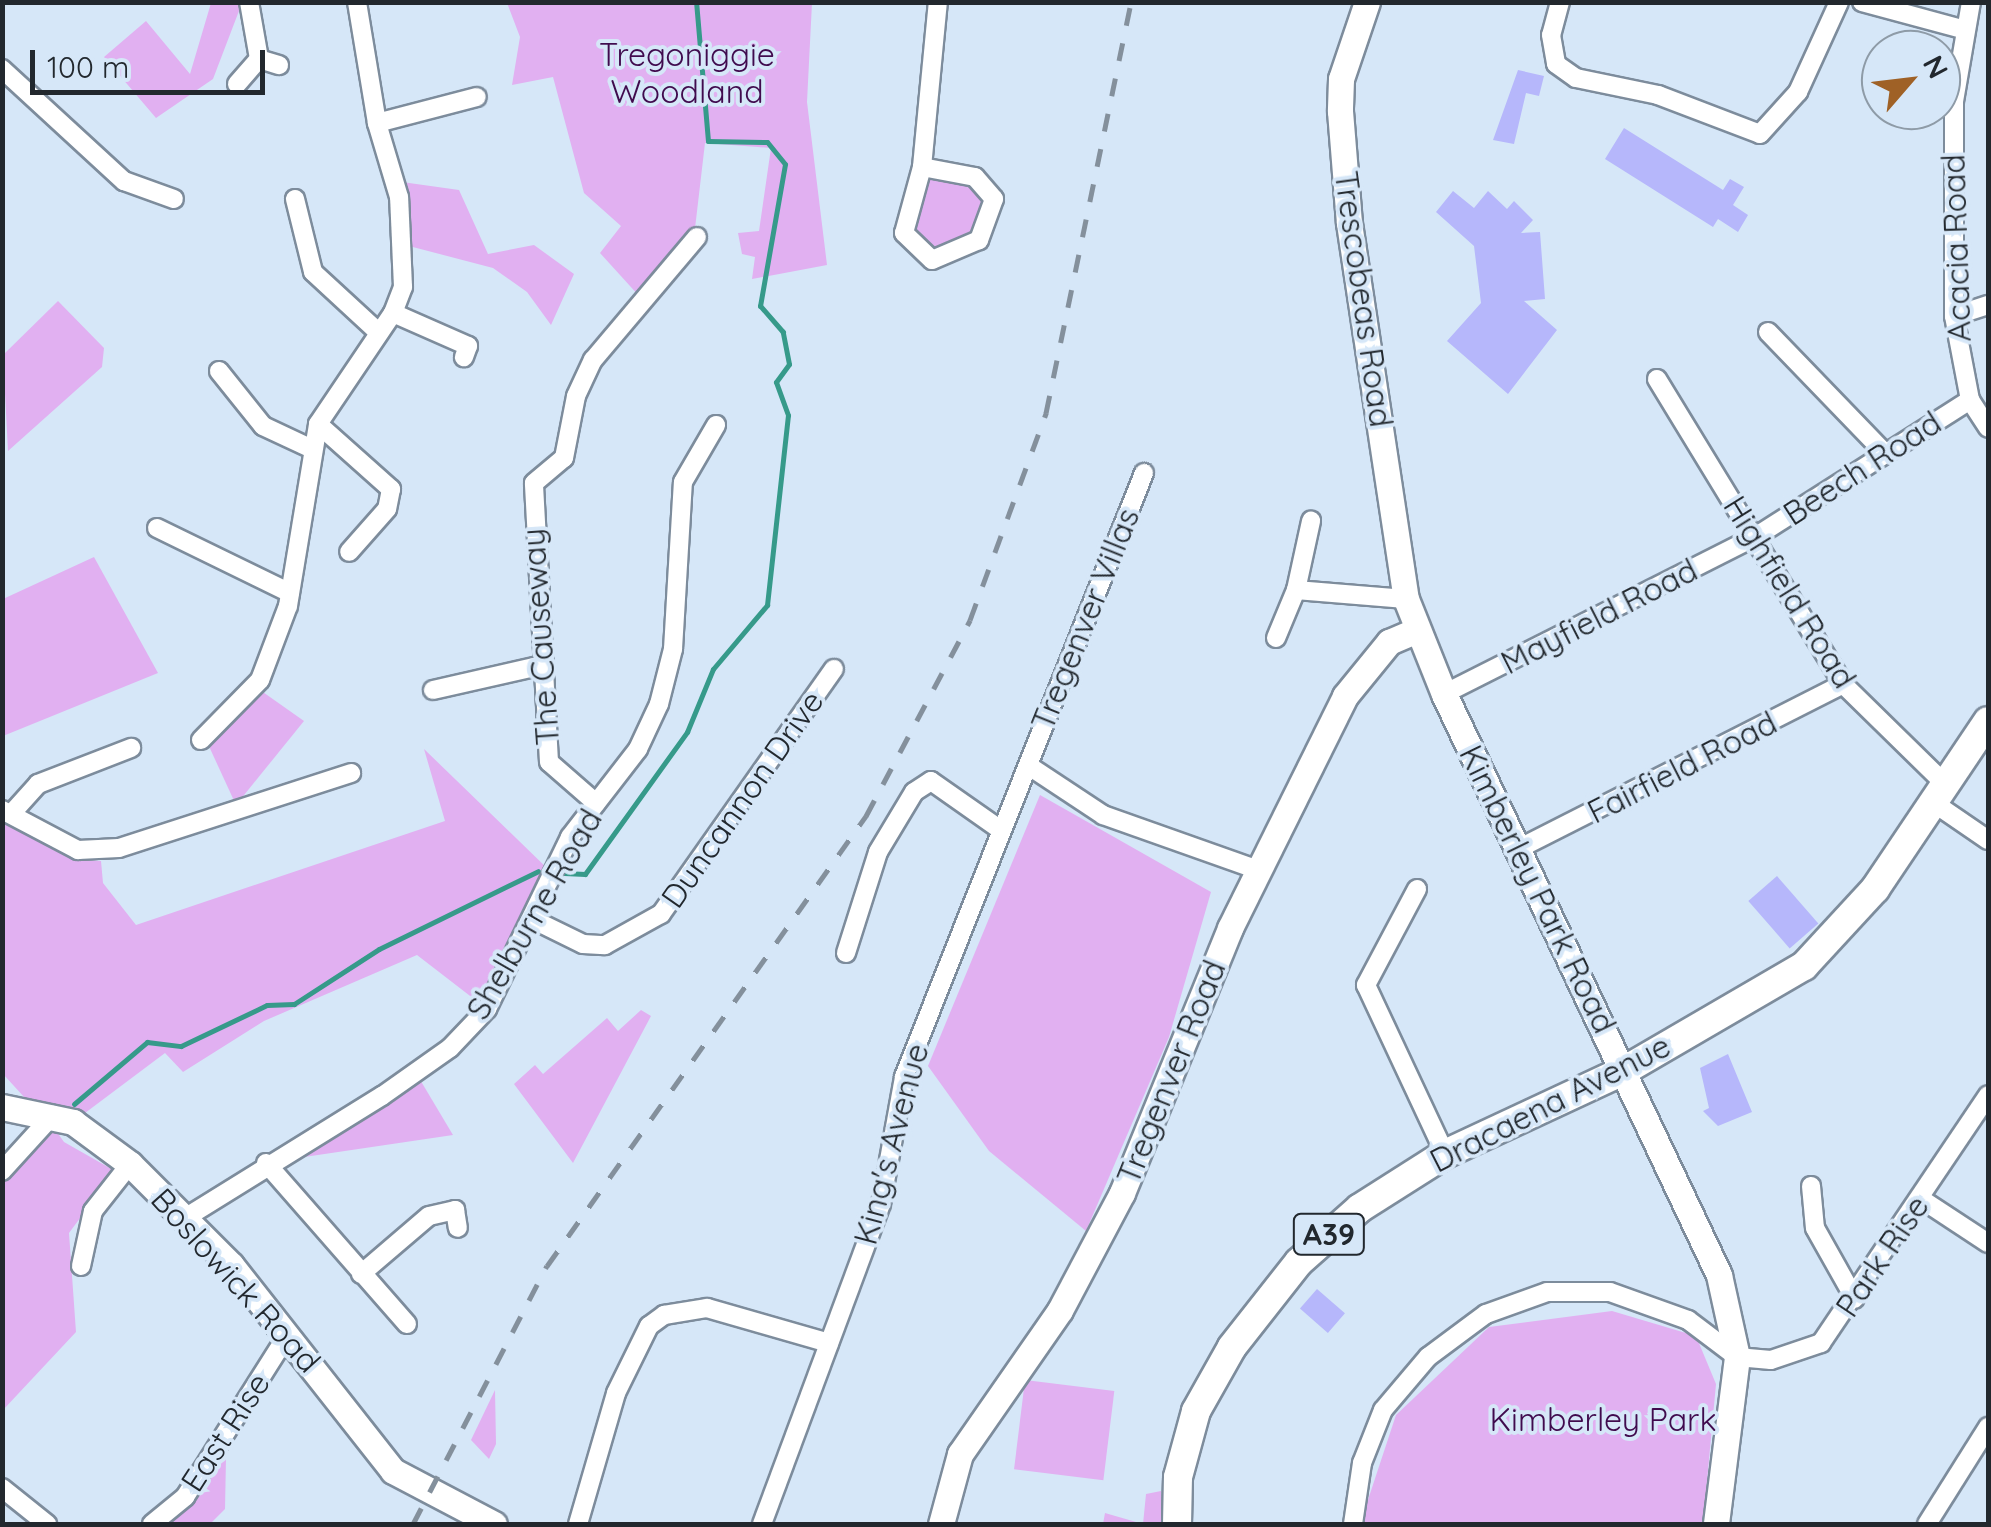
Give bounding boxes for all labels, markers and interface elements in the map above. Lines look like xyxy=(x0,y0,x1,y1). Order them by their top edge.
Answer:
scale bar xyxy=(35,30,270,92)
north arrow xyxy=(1861,30,1961,130)
park label: Tregoniggie Woodland xyxy=(599,36,775,111)
text: 100 m xyxy=(47,48,129,86)
text: N xyxy=(1916,49,1956,84)
street label: Acacia Road xyxy=(1934,154,1978,342)
street label: Trescobeas Road xyxy=(1327,169,1401,429)
street label: Beech Road xyxy=(1776,403,1948,533)
street label: Highfield Road xyxy=(1716,489,1864,695)
street label: Tregenver Villas xyxy=(1023,502,1147,736)
street label: The Causeway xyxy=(513,527,567,747)
street label: Mayfield Road xyxy=(1494,550,1704,682)
street label: Duncannon Drive xyxy=(653,683,831,915)
street label: Fairfield Road xyxy=(1581,703,1783,831)
street label: Kimberley Park Road xyxy=(1452,739,1624,1039)
street label: Shelburne Road xyxy=(458,802,610,1026)
street label: Tregenver Road xyxy=(1109,954,1233,1190)
street label: Dracaena Avenue xyxy=(1423,1026,1677,1180)
street label: King's Avenue xyxy=(846,1039,936,1249)
street label: Boslowick Road xyxy=(143,1180,329,1380)
street label: Park Rise xyxy=(1828,1188,1936,1324)
road number: A39 xyxy=(1292,1209,1366,1259)
street label: East Rise xyxy=(173,1366,277,1498)
park label: Kimberley Park xyxy=(1489,1400,1717,1438)

